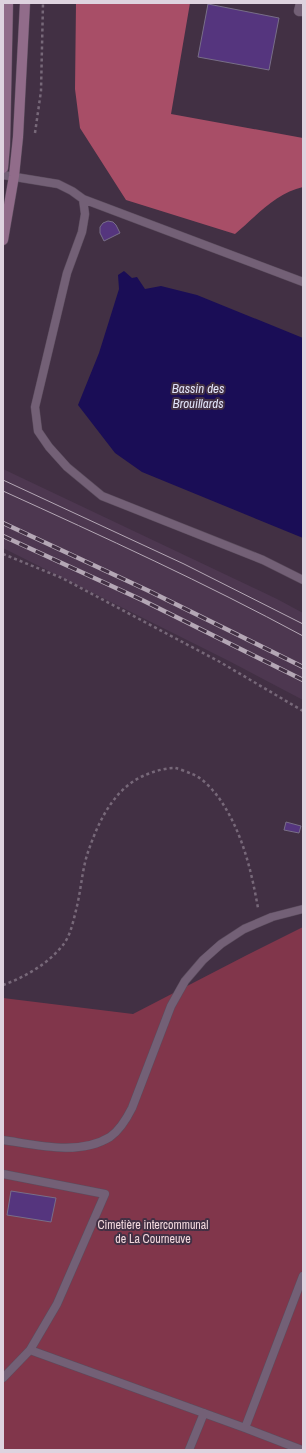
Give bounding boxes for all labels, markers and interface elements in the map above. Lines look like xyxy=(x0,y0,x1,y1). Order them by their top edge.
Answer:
water label: Bassin des Brouillards xyxy=(172,380,224,412)
park label: Cimetière intercommunal de La Courneuve xyxy=(97,1217,209,1247)

